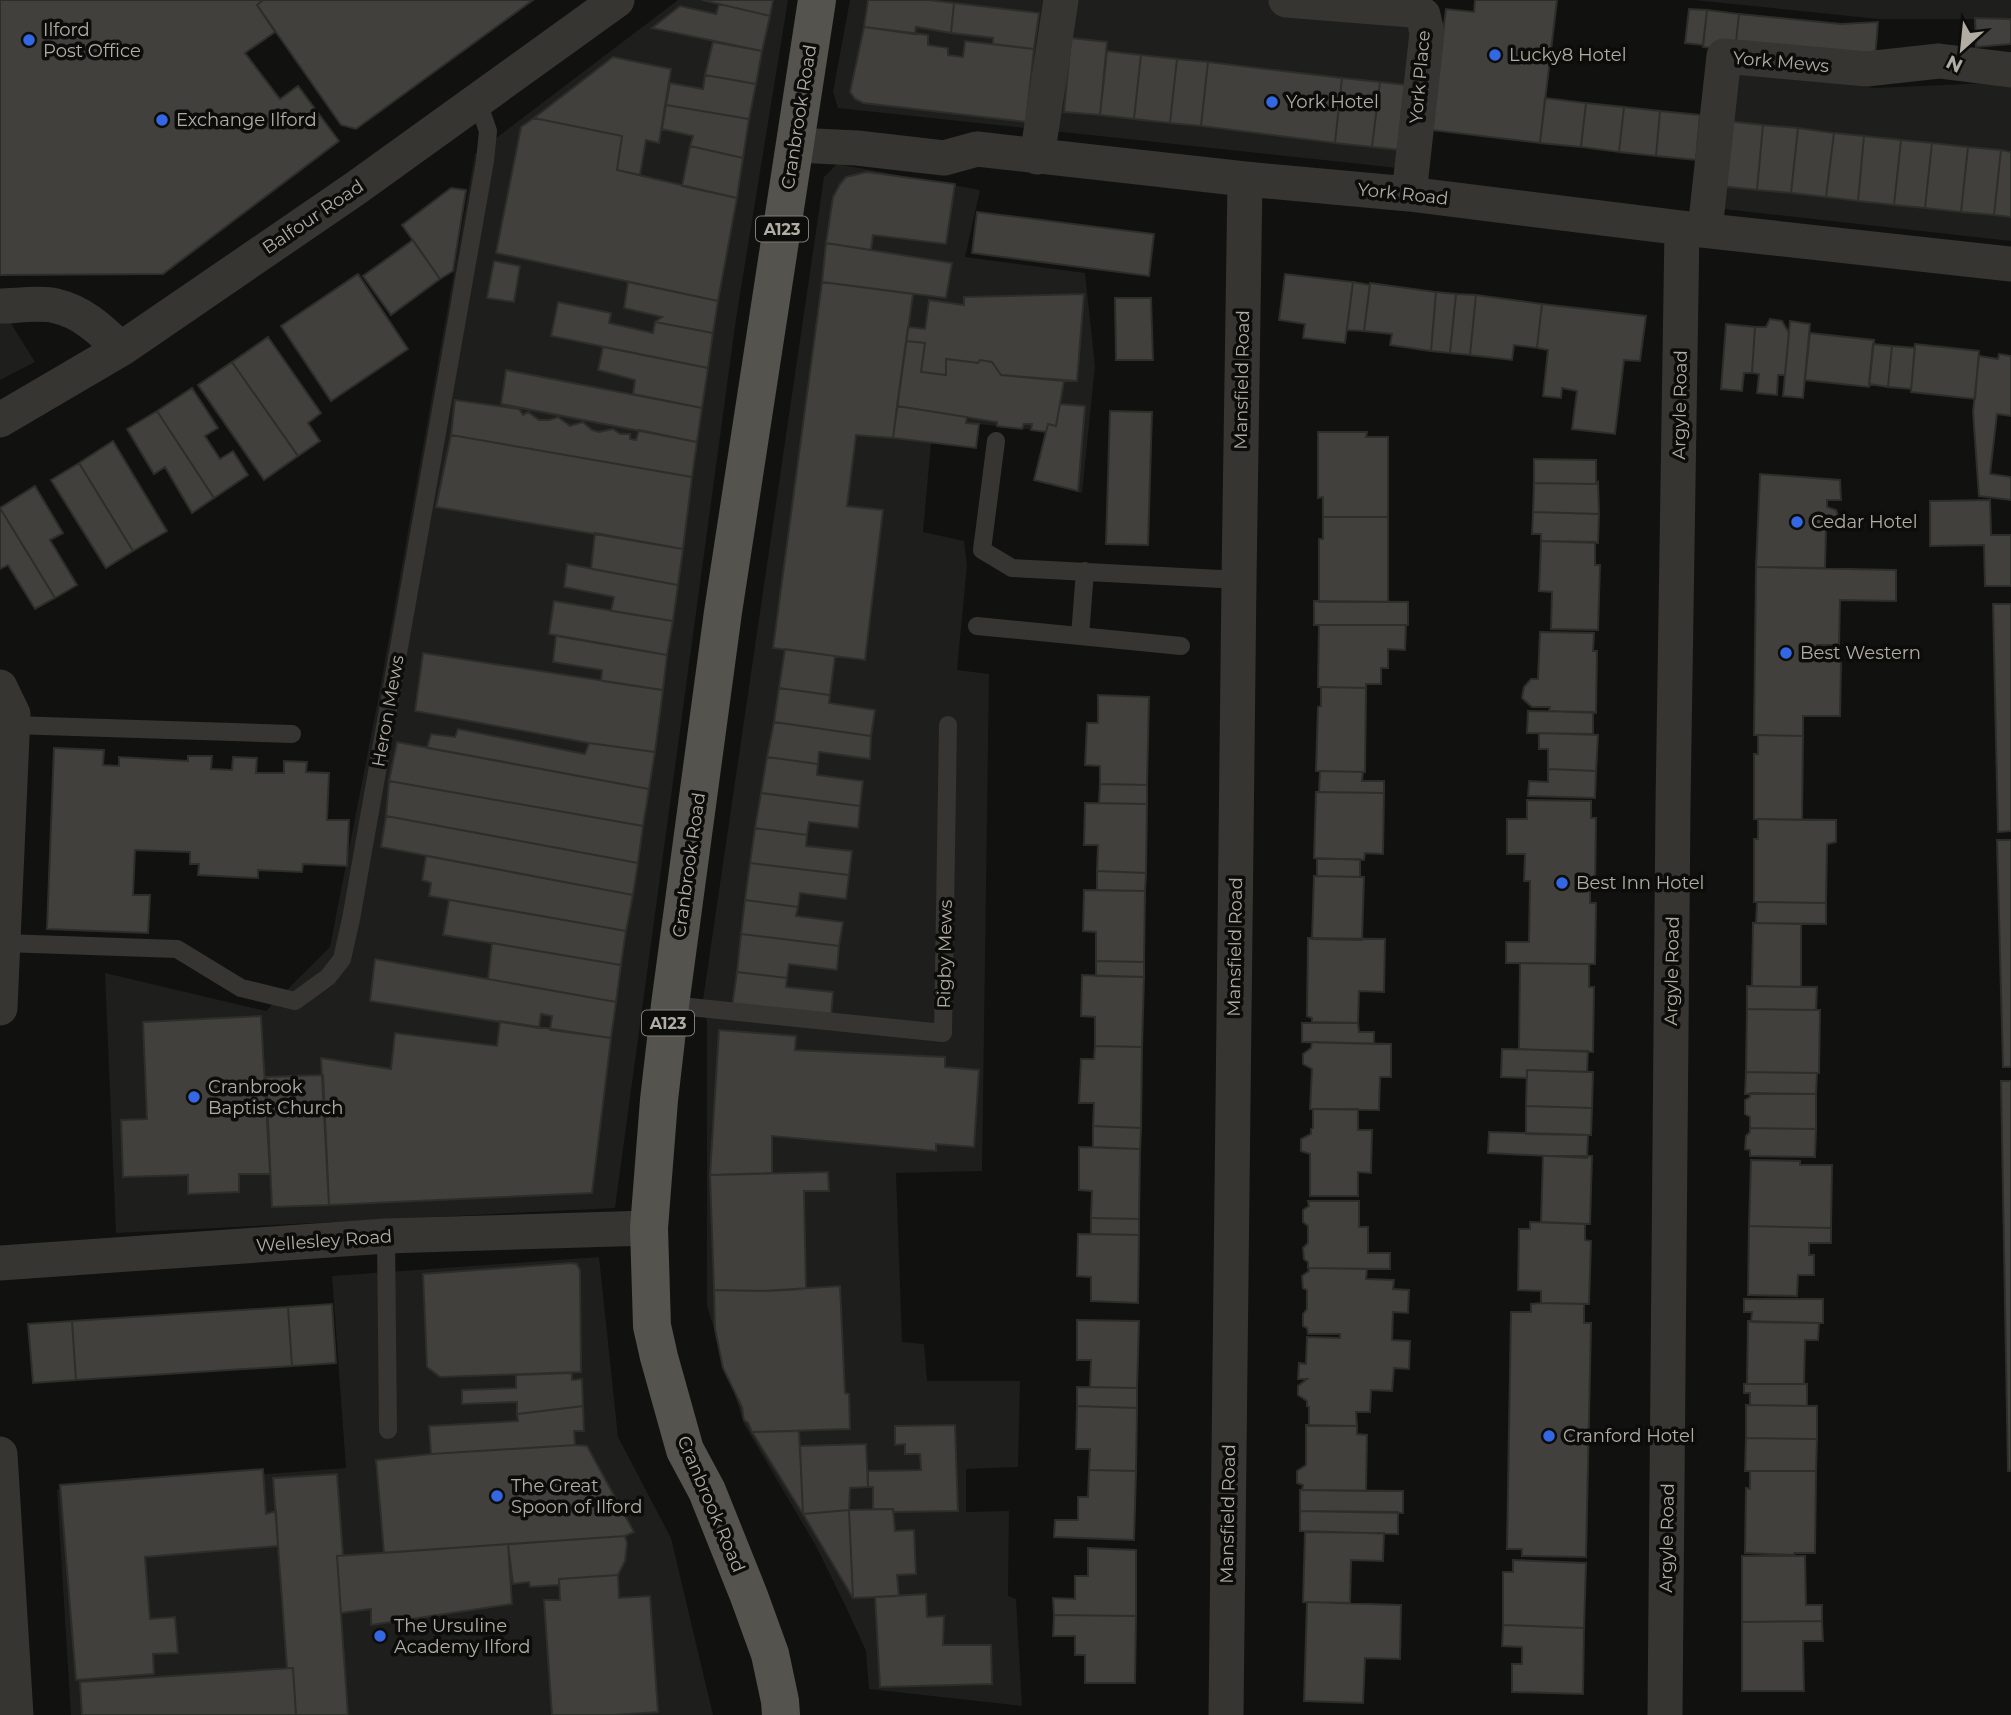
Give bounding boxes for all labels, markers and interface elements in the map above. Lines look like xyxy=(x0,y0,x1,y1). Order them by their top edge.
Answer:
north arrow xyxy=(1927,14,1997,84)
place label: Ilford Post Office xyxy=(43,19,141,62)
street label: York Place xyxy=(1405,29,1435,124)
marker: Ilford Post Office xyxy=(21,32,37,48)
street label: Cranbrook Road xyxy=(777,43,821,191)
place label: Lucky8 Hotel xyxy=(1509,44,1627,66)
marker: Lucky8 Hotel xyxy=(1487,47,1503,63)
street label: York Mews xyxy=(1732,47,1830,77)
text: N xyxy=(1942,50,1967,77)
place label: York Hotel xyxy=(1286,91,1379,113)
marker: York Hotel xyxy=(1264,94,1280,110)
place label: Exchange Ilford xyxy=(176,109,317,131)
marker: Exchange Ilford xyxy=(154,112,170,128)
street label: Balfour Road xyxy=(258,175,368,259)
street label: York Road xyxy=(1356,178,1450,210)
road number: A123 xyxy=(756,216,808,242)
street label: Mansfield Road xyxy=(1230,310,1254,450)
street label: Argyle Road xyxy=(1668,350,1692,460)
place label: Cedar Hotel xyxy=(1811,511,1918,533)
marker: Cedar Hotel xyxy=(1789,514,1805,530)
place label: Best Western xyxy=(1800,642,1921,664)
marker: Best Western xyxy=(1778,645,1794,661)
street label: Heron Mews xyxy=(367,653,409,769)
street label: Cranbrook Road xyxy=(668,791,710,939)
place label: Best Inn Hotel xyxy=(1576,872,1704,894)
marker: Best Inn Hotel xyxy=(1554,875,1570,891)
street label: Mansfield Road xyxy=(1223,877,1247,1017)
street label: Rigby Mews xyxy=(933,899,957,1009)
street label: Argyle Road xyxy=(1660,916,1684,1026)
road number: A123 xyxy=(642,1010,694,1036)
place label: Cranbrook Baptist Church xyxy=(208,1076,344,1119)
marker: Cranbrook Baptist Church xyxy=(186,1089,202,1105)
street label: Wellesley Road xyxy=(255,1225,393,1257)
place label: Cranford Hotel xyxy=(1563,1425,1695,1447)
marker: Cranford Hotel xyxy=(1541,1428,1557,1444)
street label: Cranbrook Road xyxy=(672,1432,750,1576)
street label: Mansfield Road xyxy=(1216,1444,1240,1584)
place label: The Great Spoon of Ilford xyxy=(511,1475,643,1518)
street label: Argyle Road xyxy=(1655,1483,1679,1593)
marker: The Great Spoon of Ilford xyxy=(489,1488,505,1504)
place label: The Ursuline Academy Ilford xyxy=(394,1615,531,1658)
marker: The Ursuline Academy Ilford xyxy=(372,1628,388,1644)

